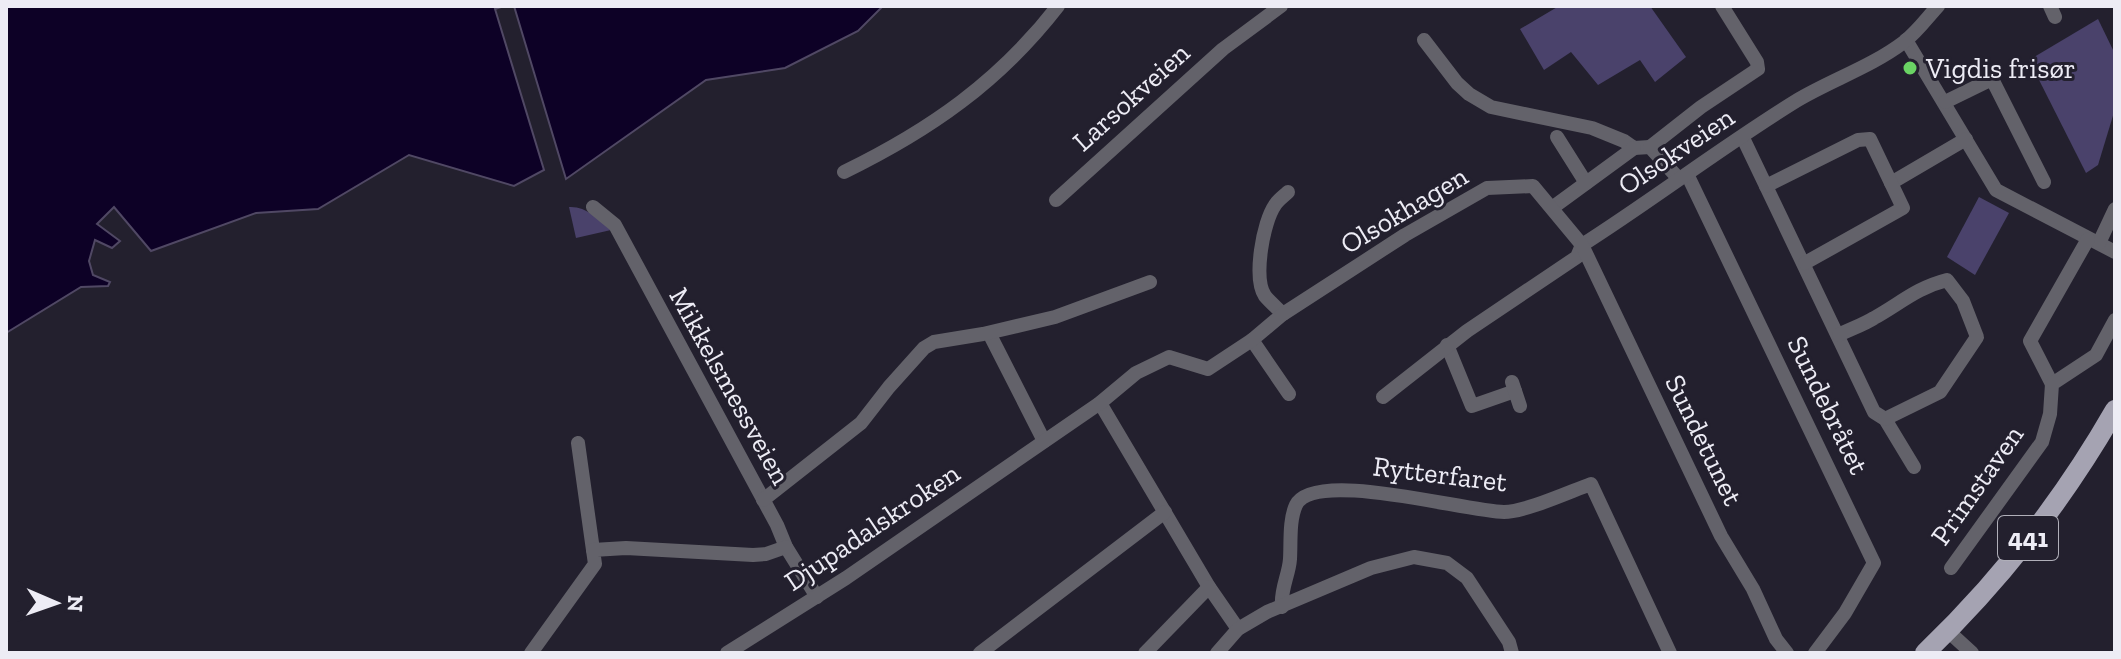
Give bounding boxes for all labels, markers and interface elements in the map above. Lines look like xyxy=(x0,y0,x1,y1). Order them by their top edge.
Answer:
street label: Larsokveien xyxy=(1066,36,1196,158)
place label: Vigdis frisør xyxy=(1925,52,2076,85)
marker: Vigdis frisør xyxy=(1901,59,1919,77)
street label: Olsokveien xyxy=(1612,100,1740,202)
street label: Olsokhagen xyxy=(1334,159,1474,261)
street label: Mikkelsmessveien xyxy=(662,282,798,490)
street label: Sundebråtet xyxy=(1780,331,1876,480)
street label: Sundetunet xyxy=(1658,369,1750,511)
street label: Primstaven xyxy=(1924,419,2030,551)
street label: Rytterfaret xyxy=(1371,449,1509,499)
street label: Djupadalskroken xyxy=(778,456,966,598)
road number: 441 xyxy=(1998,516,2058,560)
north arrow xyxy=(16,563,96,643)
text: N xyxy=(62,595,89,613)

